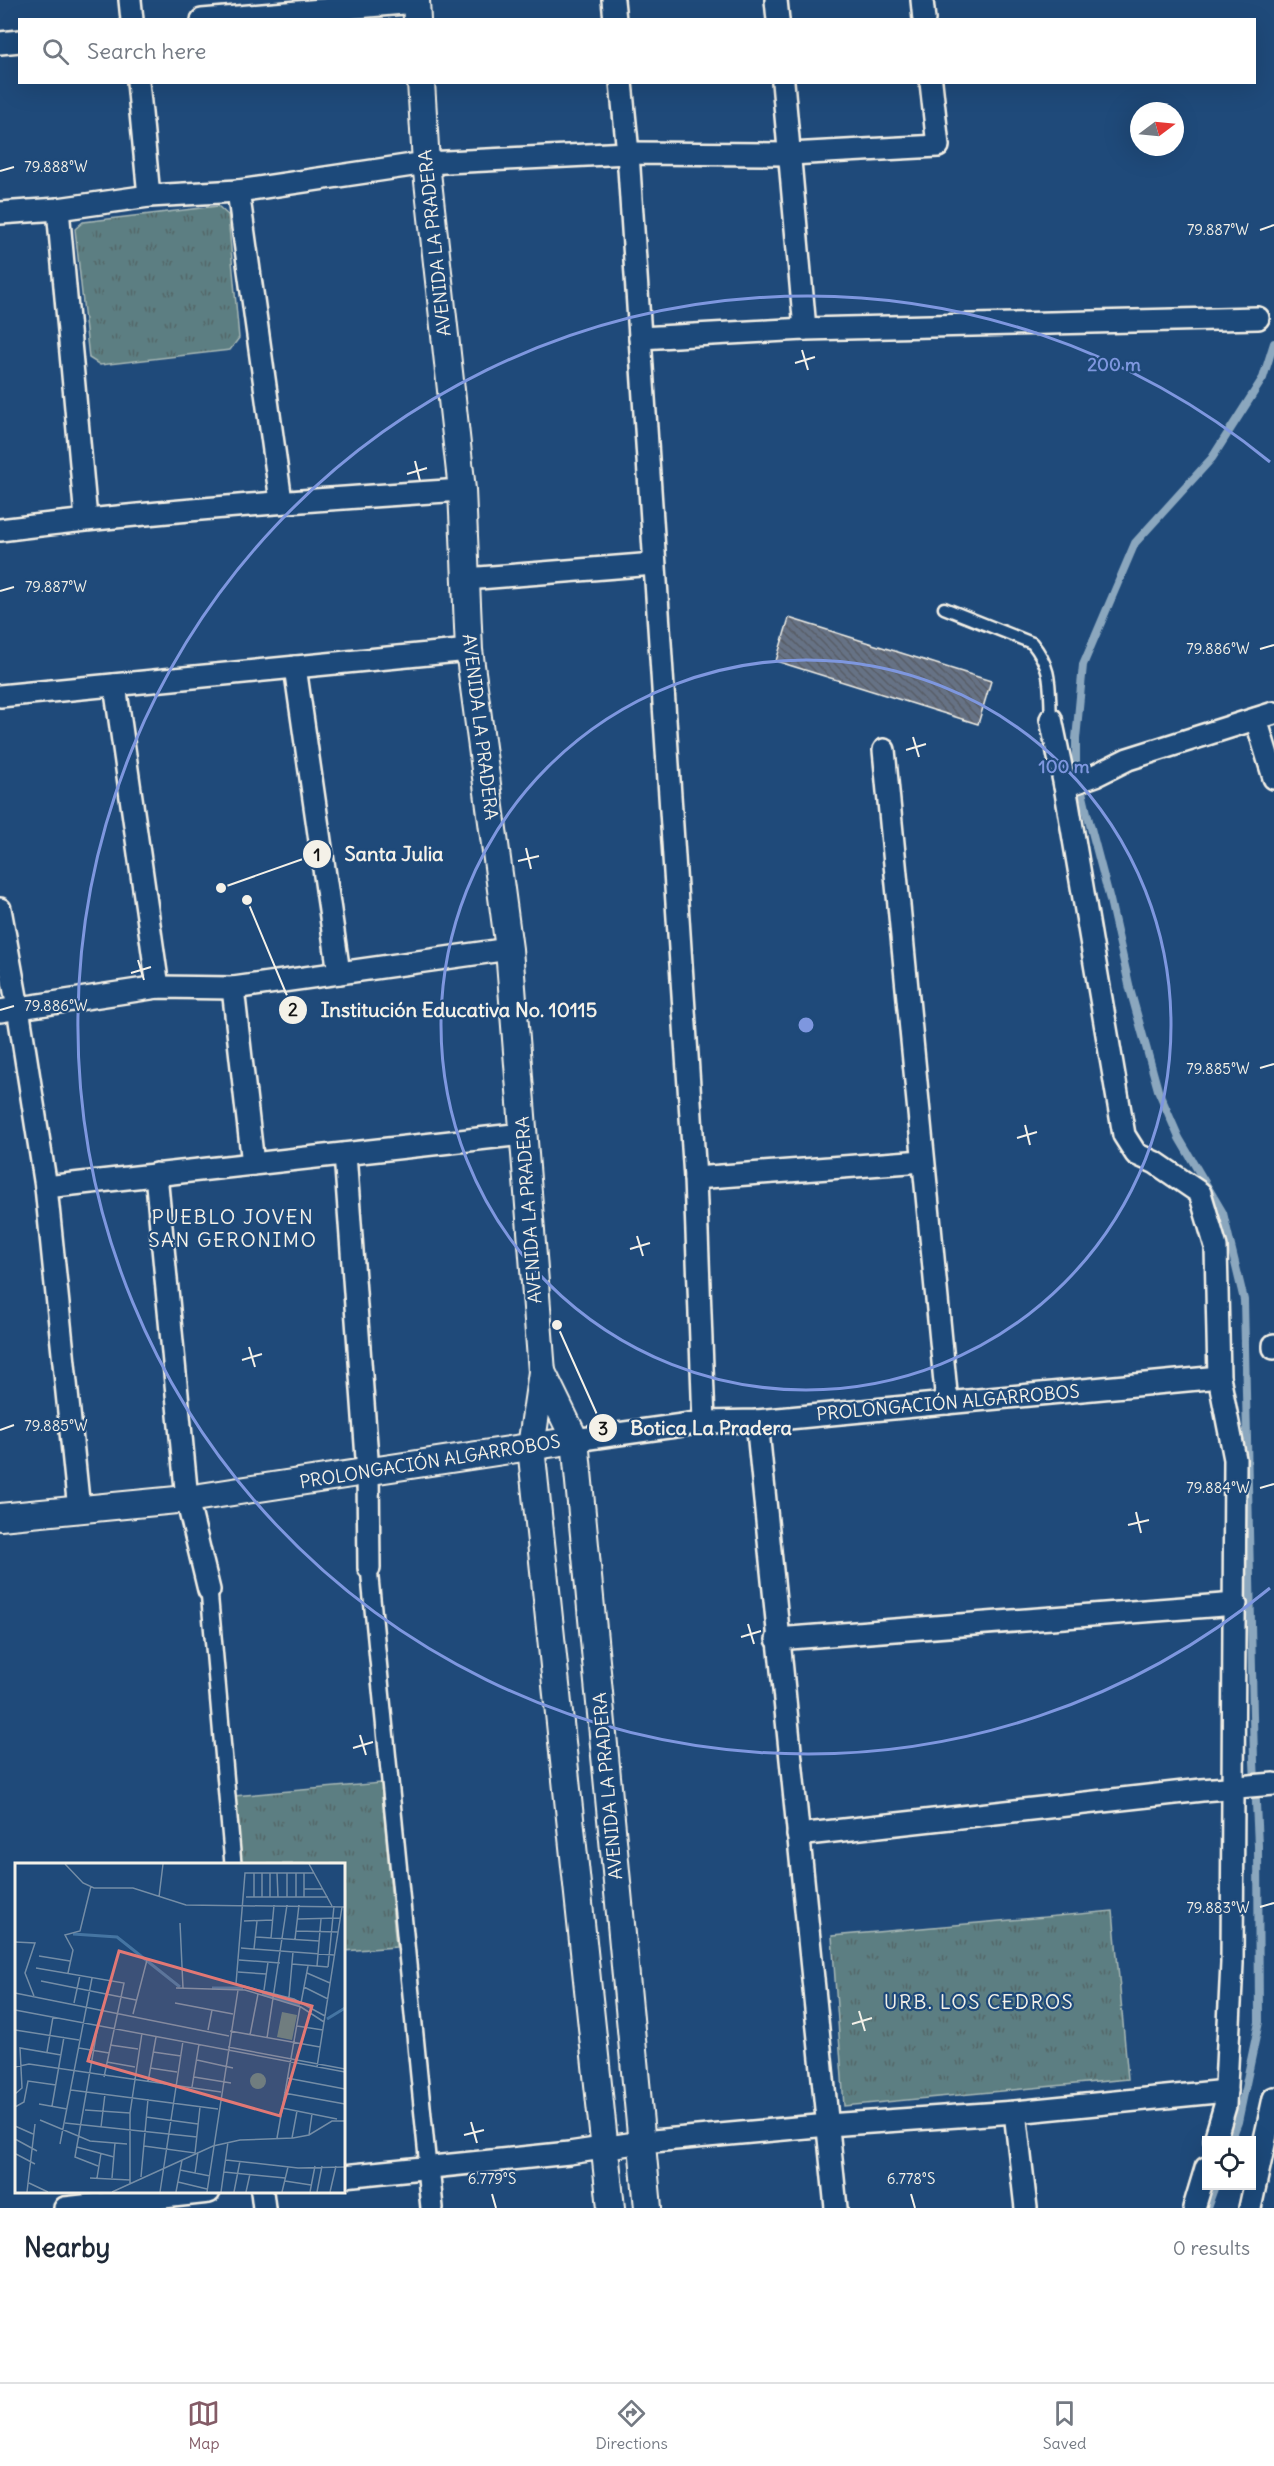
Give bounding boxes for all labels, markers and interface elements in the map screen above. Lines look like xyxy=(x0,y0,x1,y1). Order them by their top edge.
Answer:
search box xyxy=(18,18,1256,84)
icon: search xyxy=(39,35,72,68)
text: Search here xyxy=(87,37,206,65)
north arrow xyxy=(1130,102,1184,156)
street label: AVENIDA LA PRADERA xyxy=(413,149,456,338)
text: 79.888°W xyxy=(24,157,88,176)
text: 79.887°W xyxy=(1187,220,1249,239)
text: 200 m xyxy=(1087,353,1141,376)
text: 79.887°W xyxy=(25,577,87,596)
street label: AVENIDA LA PRADERA xyxy=(458,632,503,821)
text: 79.886°W xyxy=(1186,639,1250,658)
text: 100 m xyxy=(1039,755,1090,778)
callout: Santa Julia xyxy=(302,835,455,873)
text: Santa Julia xyxy=(344,841,444,866)
text: 1 xyxy=(313,843,321,866)
callout: Institución Educativa No. 10115 xyxy=(278,991,609,1029)
text: 79.886°W xyxy=(24,996,88,1015)
text: Institución Educativa No. 10115 xyxy=(321,997,597,1022)
text: 2 xyxy=(288,998,298,1021)
centre of rings xyxy=(796,1015,816,1035)
text: 79.885°W xyxy=(1186,1059,1250,1078)
street label: AVENIDA LA PRADERA xyxy=(510,1116,547,1304)
district label: PUEBLO JOVEN SAN GERONIMO xyxy=(148,1204,318,1252)
street label: PROLONGACIÓN ALGARROBOS xyxy=(816,1380,1080,1425)
callout: Botica La Pradera xyxy=(588,1409,804,1447)
text: Botica La Pradera xyxy=(630,1415,792,1440)
text: 79.885°W xyxy=(24,1416,88,1435)
text: 3 xyxy=(598,1417,608,1440)
street label: PROLONGACIÓN ALGARROBOS xyxy=(298,1430,562,1494)
text: 79.884°W xyxy=(1186,1478,1250,1497)
street label: AVENIDA LA PRADERA xyxy=(588,1692,627,1880)
inset map xyxy=(15,1863,345,2193)
text: 79.883°W xyxy=(1186,1898,1250,1917)
district label: URB. LOS CEDROS xyxy=(884,1989,1074,2014)
map controls xyxy=(1202,2136,1256,2190)
button: locate xyxy=(1202,2136,1256,2190)
text: 6.779°S xyxy=(468,2169,516,2188)
text: 6.778°S xyxy=(887,2169,935,2188)
text: Nearby xyxy=(24,2231,110,2264)
text: 0 results xyxy=(1173,2235,1250,2260)
tab: Map xyxy=(187,2397,220,2453)
tab: Directions xyxy=(595,2397,668,2453)
tab: Saved xyxy=(1043,2397,1087,2453)

